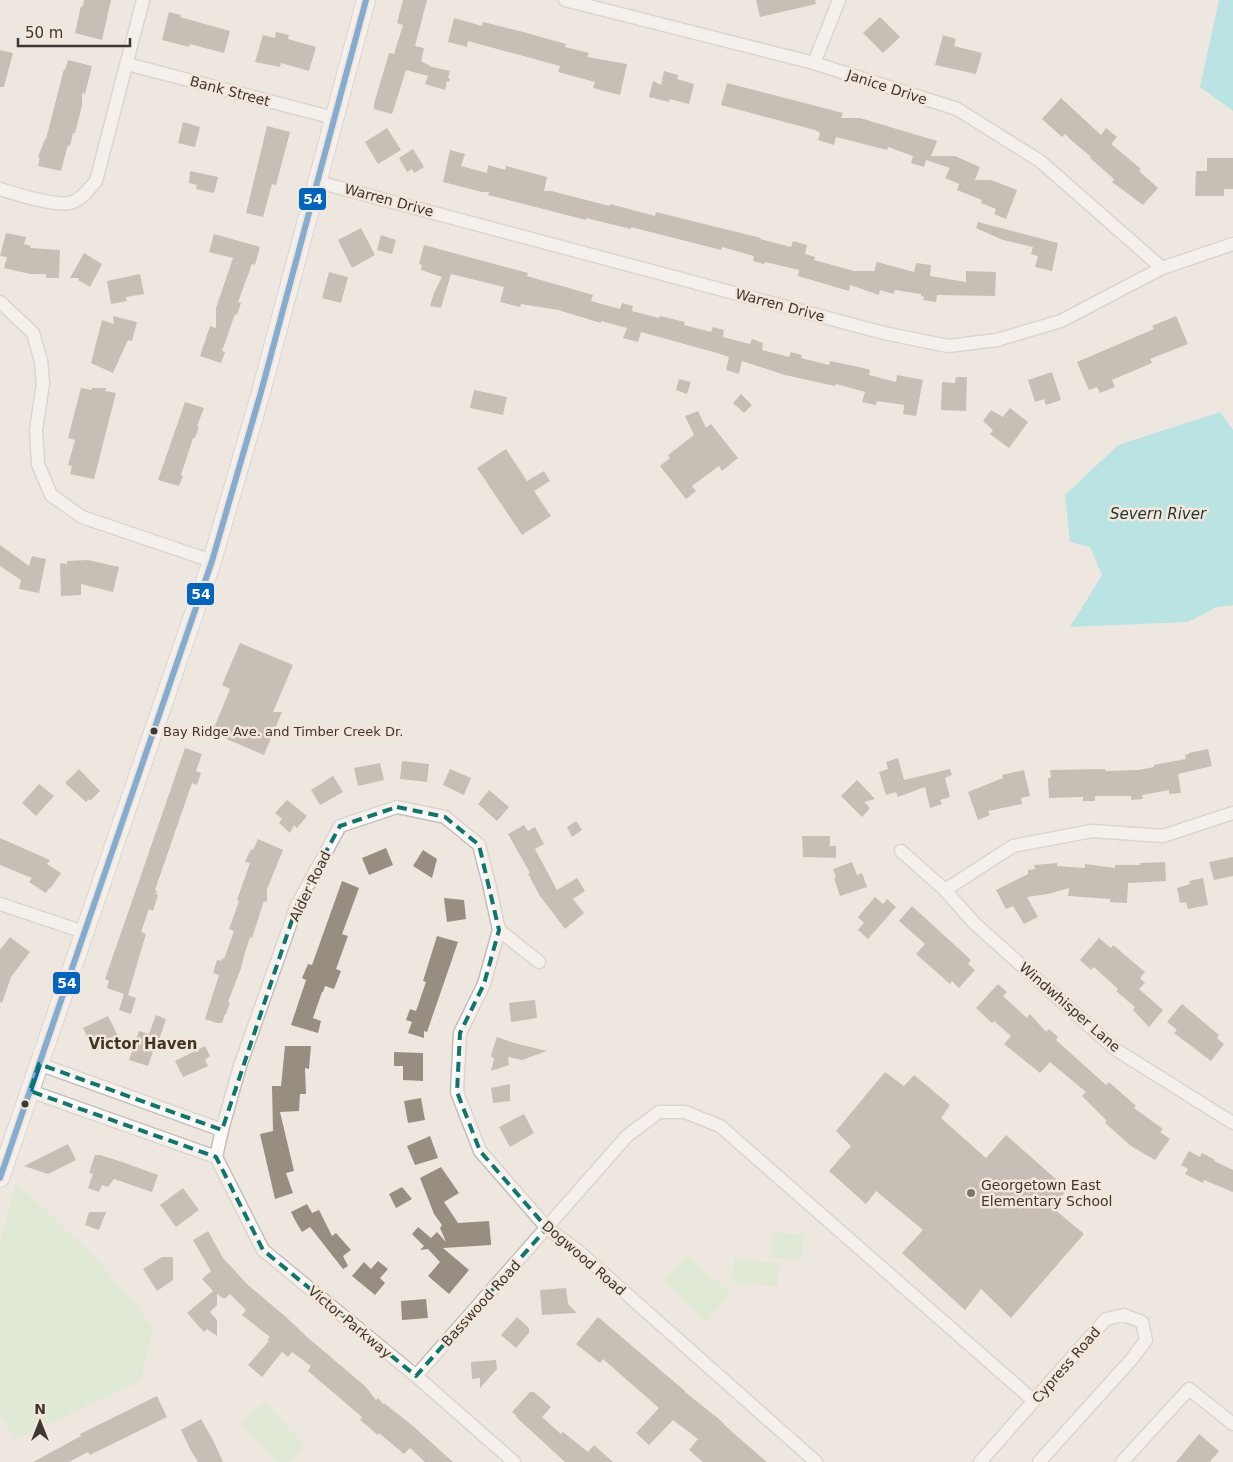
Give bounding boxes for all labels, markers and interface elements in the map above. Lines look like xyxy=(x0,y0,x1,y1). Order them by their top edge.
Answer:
scale bar xyxy=(18,15,130,47)
text: 50 m xyxy=(25,24,63,42)
street label: Janice Drive xyxy=(844,66,929,108)
street label: Bank Street xyxy=(188,73,272,109)
street label: Warren Drive xyxy=(343,180,435,220)
line badge: 54 xyxy=(298,187,327,211)
text: 54 xyxy=(303,191,323,207)
street label: Warren Drive xyxy=(734,285,826,325)
water label: Severn River xyxy=(1110,505,1207,523)
line badge: 54 xyxy=(186,582,215,606)
text: 54 xyxy=(191,586,211,602)
place label: Bay Ridge Ave. and Timber Creek Dr. xyxy=(163,724,403,739)
marker: Bay Ridge Ave. and Timber Creek Dr. xyxy=(149,726,159,736)
street label: Alder Road xyxy=(286,848,334,924)
street label: Windwhisper Lane xyxy=(1016,959,1124,1055)
line badge: 54 xyxy=(52,971,81,995)
text: 54 xyxy=(57,975,77,991)
district label: Victor Haven xyxy=(89,1035,197,1053)
unlabelled marker xyxy=(20,1099,30,1109)
place label: Georgetown East Elementary School xyxy=(981,1177,1113,1209)
marker: Georgetown East Elementary School xyxy=(965,1187,977,1199)
street label: Dogwood Road xyxy=(539,1217,629,1299)
street label: Basswood Road xyxy=(438,1257,524,1349)
street label: Victor Parkway xyxy=(305,1283,395,1361)
street label: Cypress Road xyxy=(1029,1324,1103,1406)
north arrow xyxy=(15,1397,65,1447)
text: N xyxy=(34,1401,46,1417)

